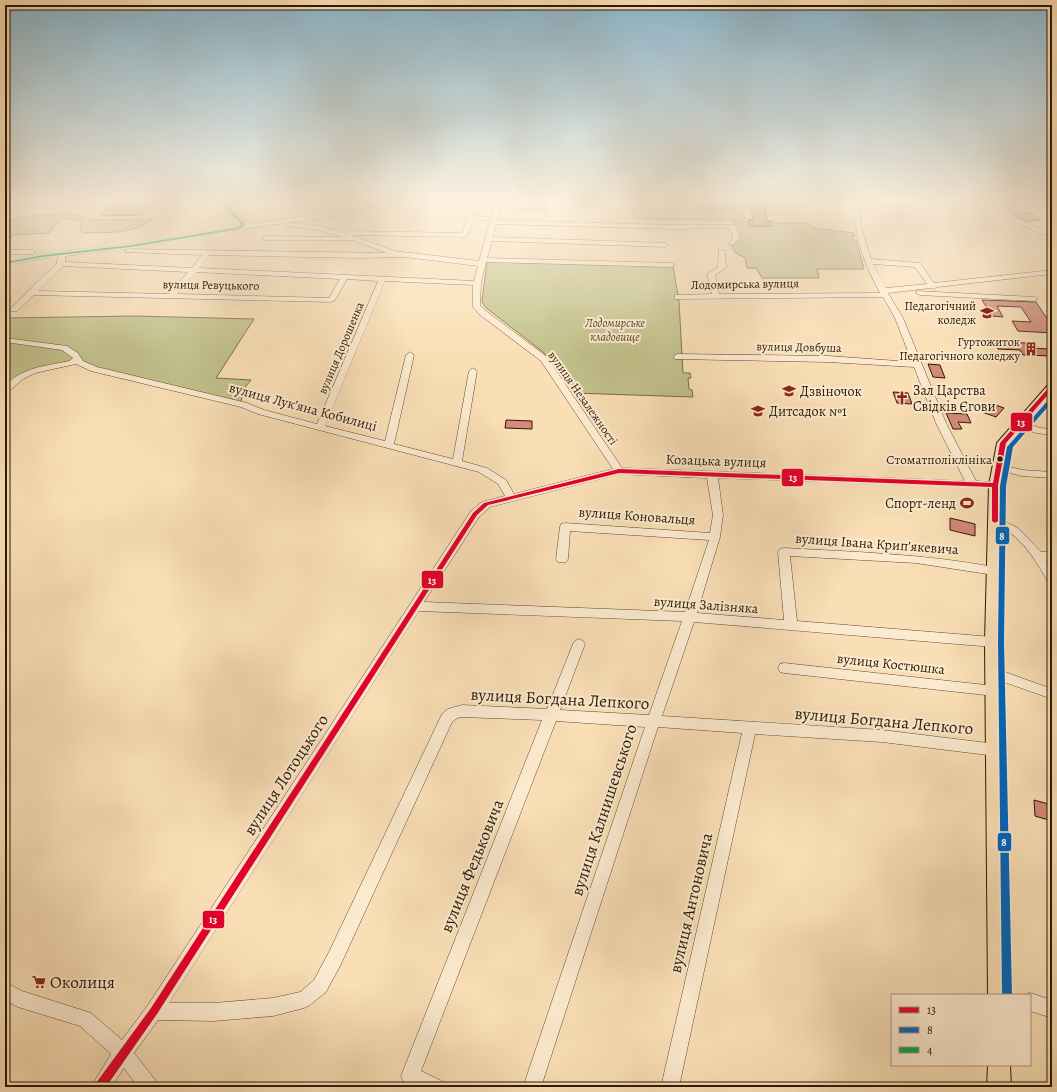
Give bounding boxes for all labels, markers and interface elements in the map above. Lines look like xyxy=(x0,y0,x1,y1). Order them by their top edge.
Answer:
street label: Лодомирська вулиця xyxy=(691,275,799,293)
street label: вулиця Ревуцького xyxy=(163,276,259,294)
place label: Педагогічний коледж xyxy=(905,298,976,328)
street label: вулиця Дорошенка xyxy=(314,299,368,397)
school or university icon: Педагогічний коледж xyxy=(979,305,995,321)
park label: Лодомирське кладовище xyxy=(584,315,646,345)
place label: Гуртожиток Педагогічного коледжу xyxy=(899,334,1021,364)
street label: вулиця Довбуша xyxy=(756,338,842,356)
building icon: Гуртожиток Педагогічного коледжу xyxy=(1023,341,1039,357)
street label: вулиця Незалежності xyxy=(545,348,621,448)
street label: вулиця Лукʼяна Кобилиці xyxy=(227,378,379,436)
place label: Зал Царства Свідків Єгови xyxy=(913,381,996,416)
place label: Дзвіночок xyxy=(800,382,862,401)
school or university icon: Дзвіночок xyxy=(781,383,797,399)
church icon: Зал Царства Свідків Єгови xyxy=(894,390,910,406)
place label: Дитсадок №1 xyxy=(769,402,847,421)
school or university icon: Дитсадок №1 xyxy=(750,403,766,419)
line badge: 13 xyxy=(1010,412,1033,432)
text: 13 xyxy=(1017,415,1026,430)
street label: Козацька вулиця xyxy=(665,450,767,472)
place label: Стоматполіклініка xyxy=(886,451,992,468)
marker: Стоматполіклініка xyxy=(995,454,1005,464)
line badge: 13 xyxy=(781,468,804,487)
text: 13 xyxy=(789,470,798,485)
place label: Спорт-ленд xyxy=(885,494,956,513)
sports icon: Спорт-ленд xyxy=(959,495,975,511)
street label: вулиця Коновальця xyxy=(578,502,696,530)
line badge: 8 xyxy=(995,526,1010,545)
street label: вулиця Івана Крипʼякевича xyxy=(795,529,960,559)
text: 8 xyxy=(999,529,1005,544)
line badge: 13 xyxy=(421,570,444,589)
text: 13 xyxy=(428,573,437,588)
street label: вулиця Залізняка xyxy=(653,592,759,618)
street label: вулиця Костюшка xyxy=(836,649,946,679)
street label: вулиця Богдана Лепкого xyxy=(470,683,650,715)
street label: вулиця Богдана Лепкого xyxy=(794,702,974,740)
street label: вулиця Лотоцького xyxy=(238,710,334,840)
street label: вулиця Калнишевського xyxy=(565,721,643,899)
street label: вулиця Федьковича xyxy=(435,796,509,936)
street label: вулиця Антоновича xyxy=(664,830,718,975)
line badge: 8 xyxy=(997,832,1012,852)
text: 8 xyxy=(1001,835,1007,850)
line badge: 13 xyxy=(202,910,225,929)
text: 13 xyxy=(209,912,218,927)
place label: Околиця xyxy=(50,971,115,994)
supermarket icon: Околиця xyxy=(31,974,47,990)
legend xyxy=(891,994,1031,1066)
text: 13 xyxy=(927,1002,936,1018)
text: 8 xyxy=(927,1022,933,1038)
text: 4 xyxy=(927,1042,933,1058)

